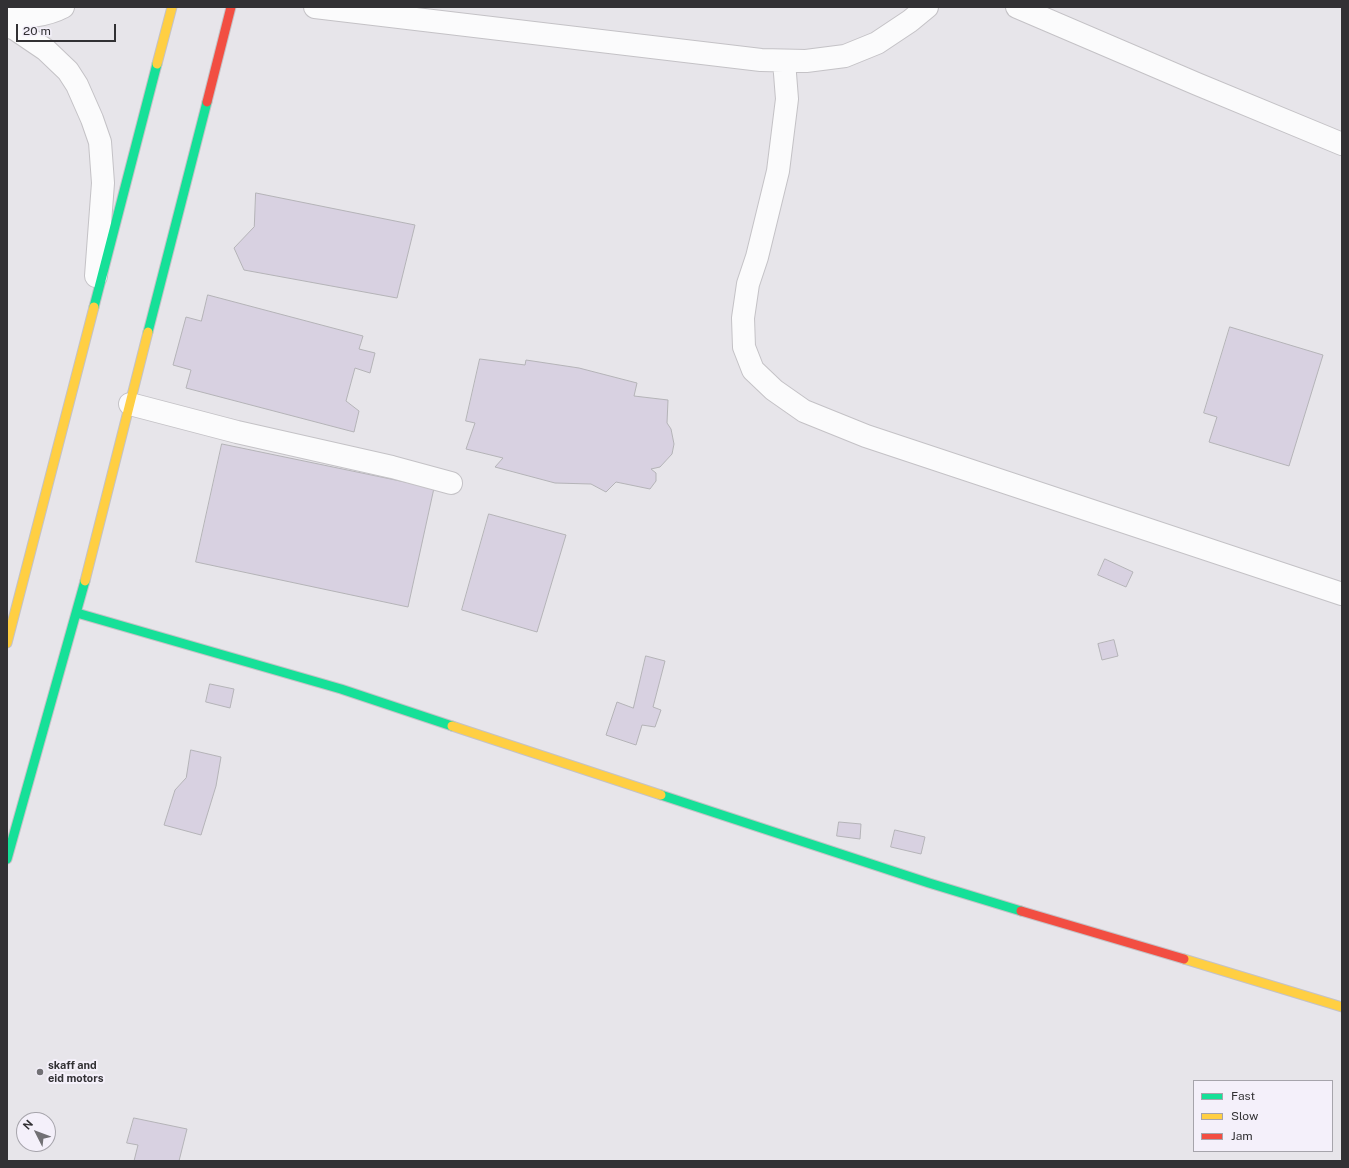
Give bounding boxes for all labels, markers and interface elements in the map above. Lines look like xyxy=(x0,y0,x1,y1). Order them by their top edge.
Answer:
scale bar xyxy=(18,16,118,42)
text: 20 m xyxy=(23,24,51,38)
place label: skaff and eid motors xyxy=(48,1059,103,1085)
marker: skaff and eid motors xyxy=(35,1067,45,1077)
legend xyxy=(1193,1080,1333,1152)
text: Fast xyxy=(1231,1089,1255,1103)
text: Slow xyxy=(1231,1109,1258,1123)
north arrow xyxy=(16,1112,56,1152)
text: N xyxy=(20,1117,35,1132)
text: Jam xyxy=(1231,1129,1253,1143)

